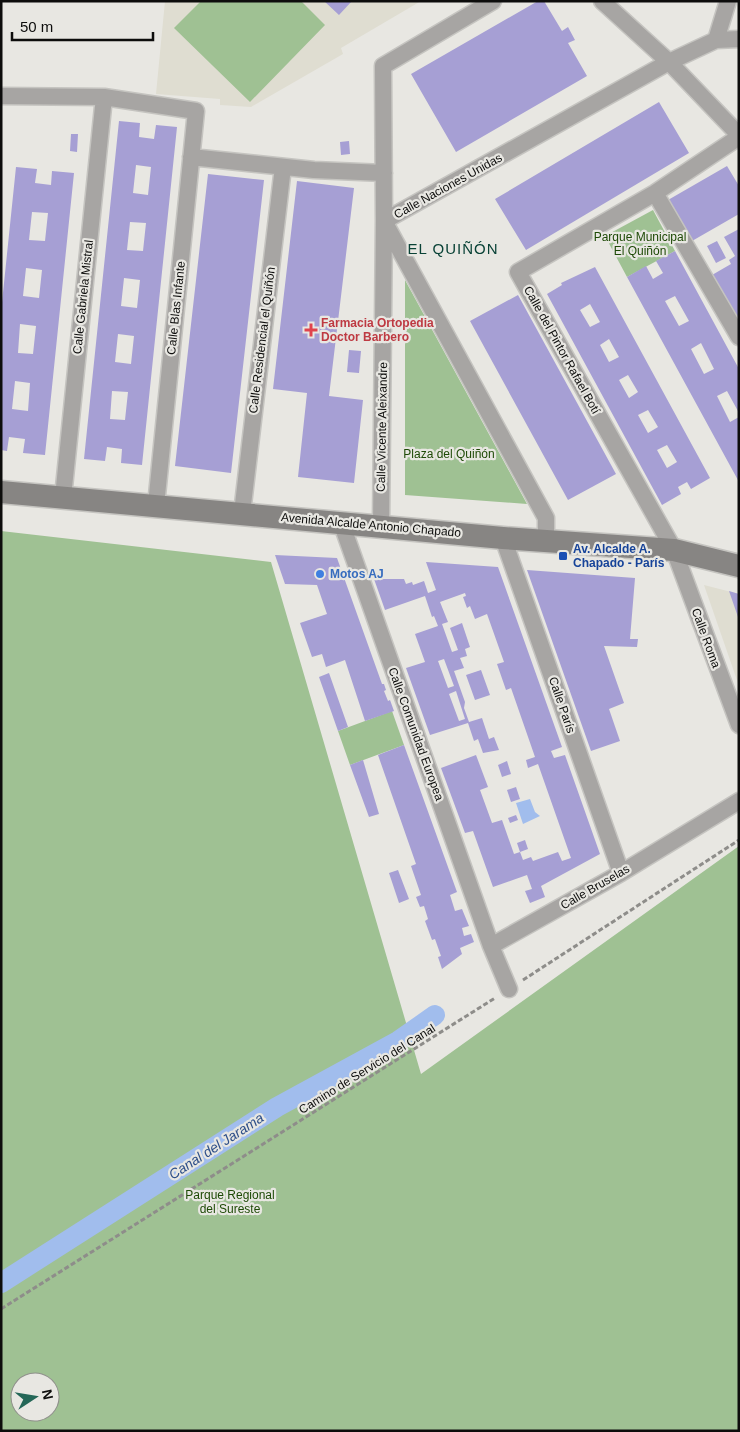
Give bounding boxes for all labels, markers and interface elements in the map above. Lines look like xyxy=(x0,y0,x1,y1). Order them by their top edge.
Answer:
scale bar xyxy=(12,10,154,42)
text: 50 m xyxy=(20,18,53,35)
street label: Calle Naciones Unidas xyxy=(392,150,504,222)
park label: Parque Municipal El Quiñón xyxy=(594,230,686,258)
street label: Calle Gabriela Mistral xyxy=(70,239,96,355)
district label: EL QUIÑÓN xyxy=(408,240,498,257)
street label: Calle Blas Infante xyxy=(164,260,188,356)
street label: Calle Residencial el Quiñón xyxy=(246,266,278,414)
street label: Calle del Pintor Rafael Botí xyxy=(521,284,603,417)
place label: Farmacia Ortopedia Doctor Barbero xyxy=(321,316,434,344)
marker: Farmacia Ortopedia Doctor Barbero xyxy=(305,324,317,336)
street label: Calle Vicente Aleixandre xyxy=(374,362,390,492)
park label: Plaza del Quiñón xyxy=(403,447,495,461)
street label: Avenida Alcalde Antonio Chapado xyxy=(280,510,462,540)
place label: Av. Alcalde A. Chapado - París xyxy=(573,542,665,570)
marker: Av. Alcalde A. Chapado - París xyxy=(557,550,569,562)
place label: Motos AJ xyxy=(330,567,384,581)
marker: Motos AJ xyxy=(314,568,326,580)
street label: Calle Roma xyxy=(689,606,723,670)
street label: Calle Comunidad Europea xyxy=(385,665,447,803)
street label: Calle París xyxy=(546,675,578,735)
street label: Calle Bruselas xyxy=(558,862,632,912)
street label: Camino de Servicio del Canal xyxy=(296,1021,438,1117)
water label: Canal del Jarama xyxy=(166,1109,267,1183)
park label: Parque Regional del Sureste xyxy=(185,1188,275,1216)
north arrow xyxy=(10,1372,60,1422)
text: N xyxy=(39,1388,57,1401)

